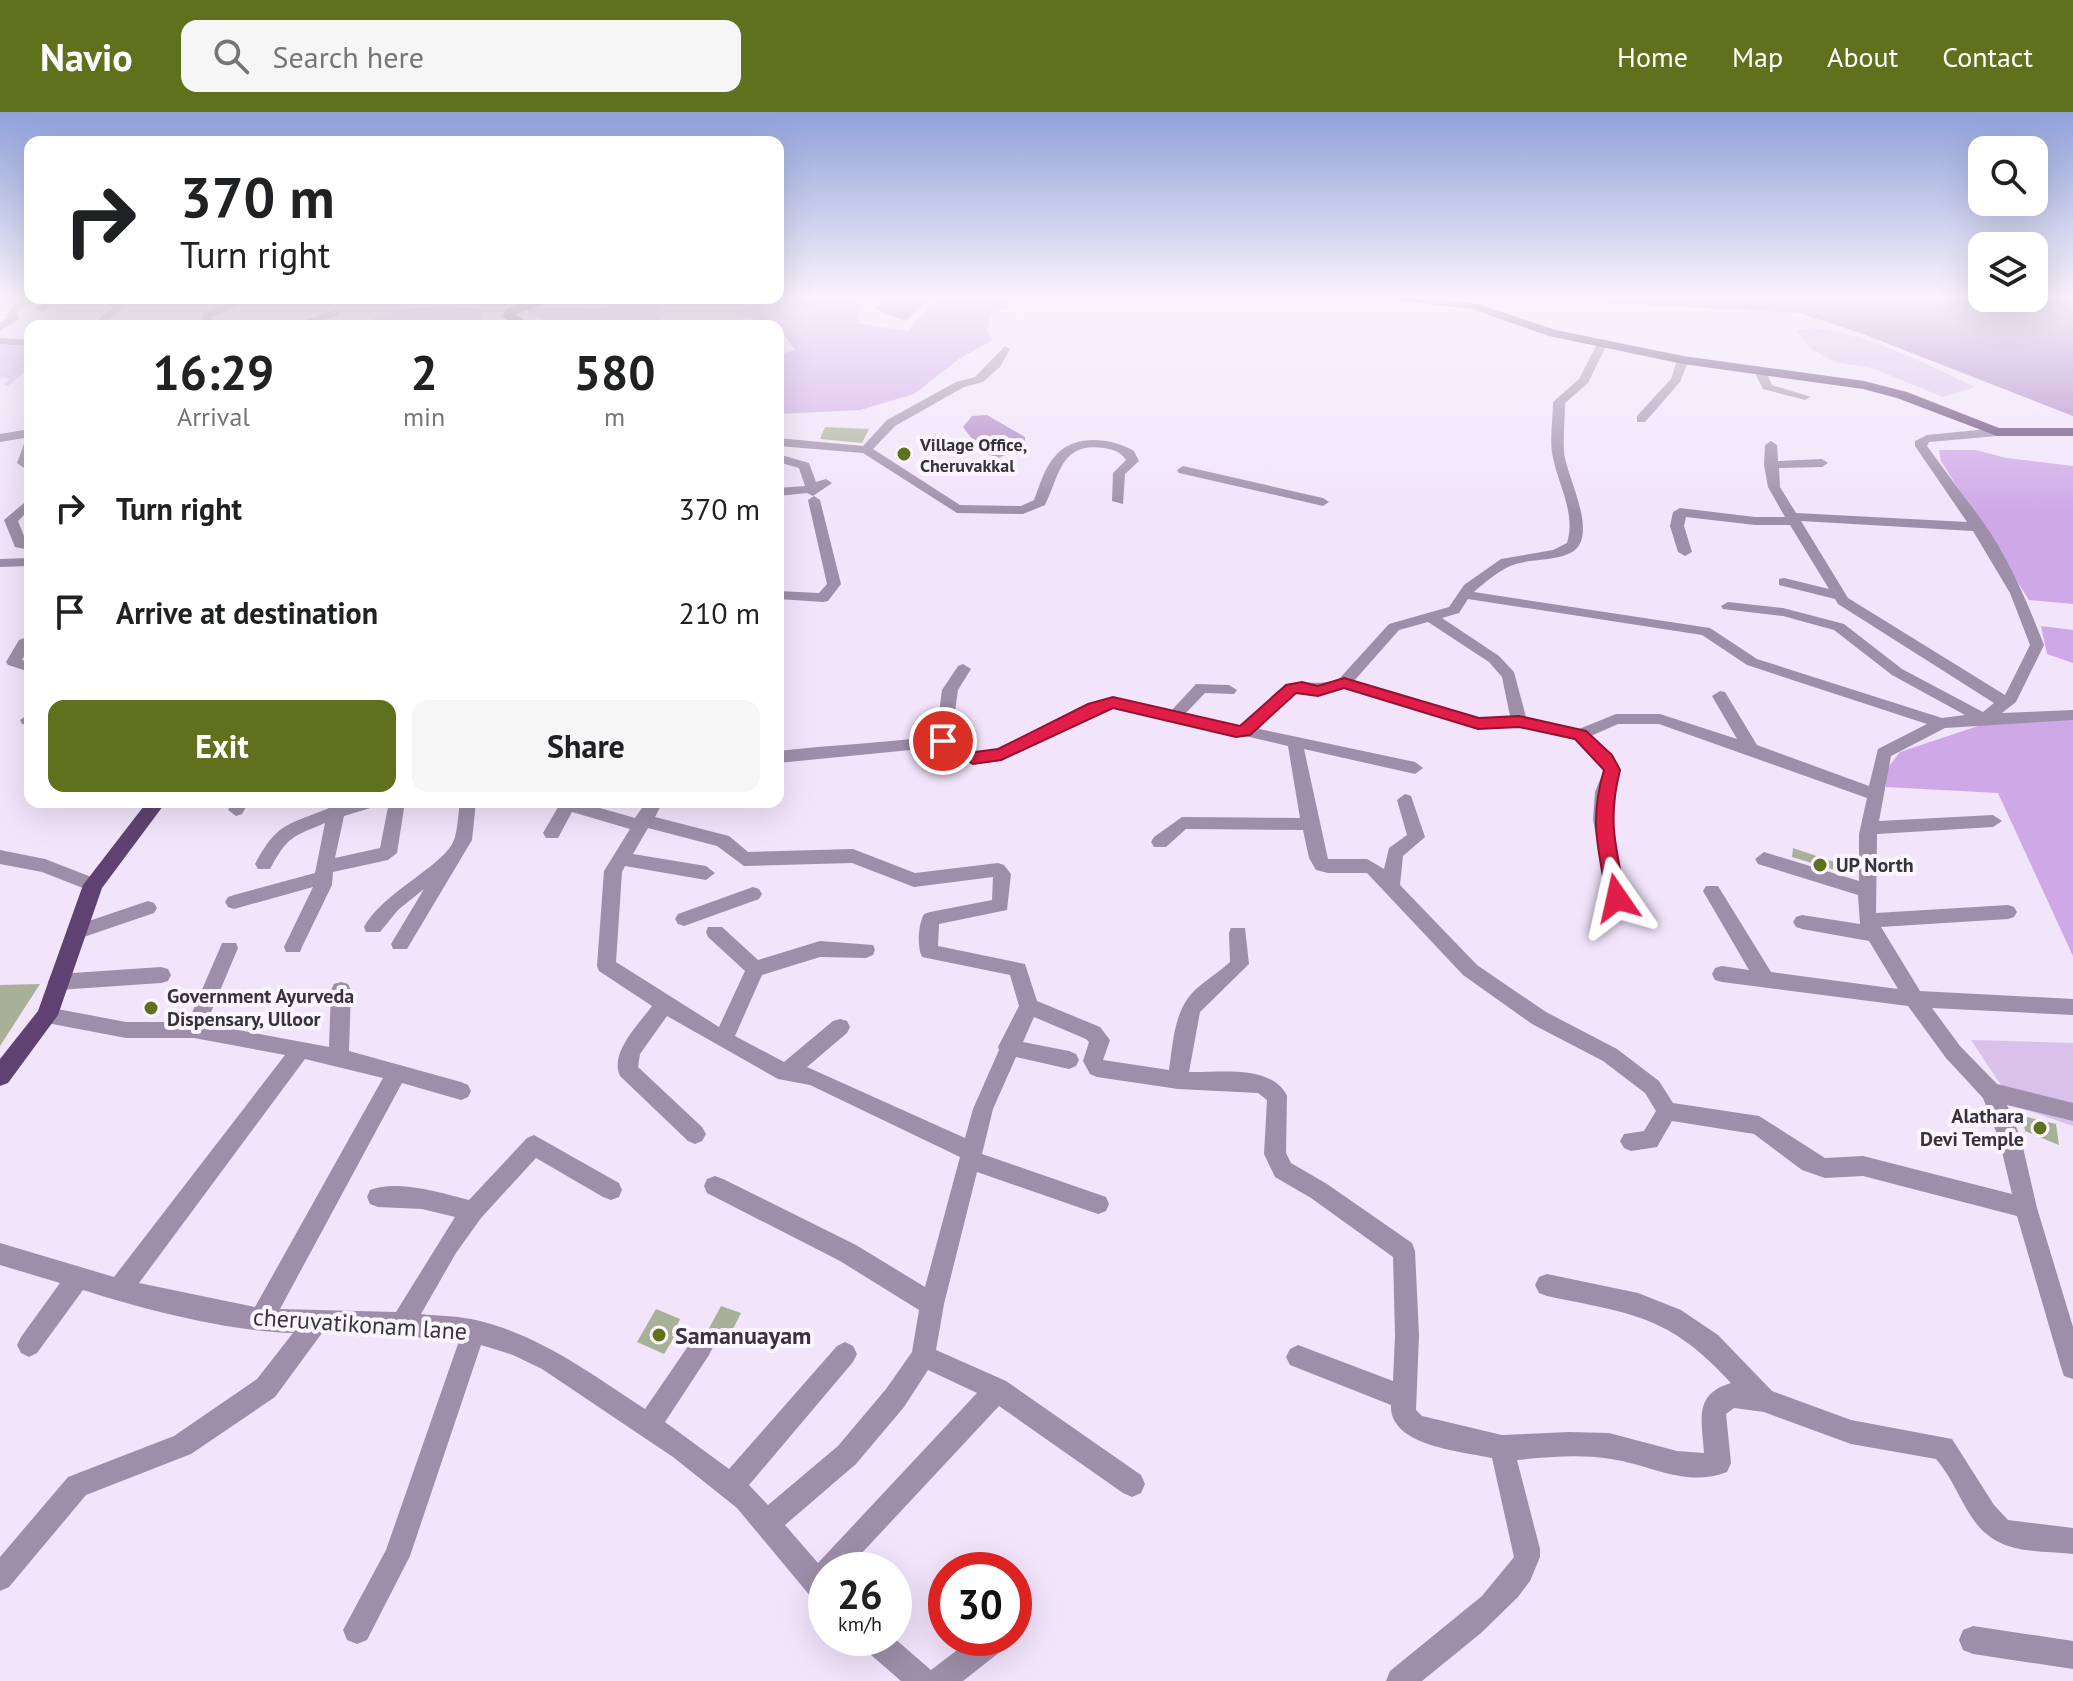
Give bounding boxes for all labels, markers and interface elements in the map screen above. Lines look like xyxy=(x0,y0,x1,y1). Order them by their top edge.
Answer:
search box xyxy=(181,20,741,92)
text: Navio xyxy=(40,32,133,81)
icon: search xyxy=(209,34,253,78)
text: Search here xyxy=(273,37,424,76)
text: Home xyxy=(1617,38,1688,75)
text: Map xyxy=(1732,38,1783,75)
text: About xyxy=(1827,38,1898,75)
text: Contact xyxy=(1942,38,2033,75)
map controls xyxy=(1968,136,2048,312)
button: search xyxy=(1968,136,2048,216)
text: 370 m xyxy=(180,161,335,233)
icon: right xyxy=(48,168,152,272)
text: Turn right xyxy=(180,231,330,278)
button: layers xyxy=(1968,232,2048,312)
text: 16:29 xyxy=(153,341,274,403)
text: 2 xyxy=(410,341,438,403)
text: 580 xyxy=(574,341,655,403)
text: Arrival xyxy=(177,400,250,433)
text: min xyxy=(403,400,445,433)
text: m xyxy=(604,400,625,433)
place label: Village Office, Cheruvakkal xyxy=(919,433,1027,477)
marker: Village Office, Cheruvakkal xyxy=(895,445,913,463)
icon: right xyxy=(48,486,92,530)
text: Turn right xyxy=(116,489,242,528)
text: 370 m xyxy=(679,489,760,528)
icon: arrive xyxy=(48,590,92,634)
text: Arrive at destination xyxy=(116,593,378,632)
text: 210 m xyxy=(679,593,760,632)
button: Exit xyxy=(48,700,396,792)
button: Share xyxy=(412,700,760,792)
pin xyxy=(909,707,977,775)
icon: arrive xyxy=(921,719,965,763)
place label: UP North xyxy=(1836,852,1914,878)
position arrow xyxy=(1575,856,1659,940)
marker: UP North xyxy=(1811,856,1829,874)
place label: Government Ayurveda Dispensary, Ulloor xyxy=(167,983,354,1032)
marker: Government Ayurveda Dispensary, Ulloor xyxy=(142,999,160,1017)
place label: Alathara Devi Temple xyxy=(1920,1103,2024,1152)
marker: Alathara Devi Temple xyxy=(2031,1119,2049,1137)
street label: cheruvatikonam lane xyxy=(252,1301,468,1347)
place label: Samanuayam xyxy=(675,1320,811,1351)
marker: Samanuayam xyxy=(650,1326,668,1344)
speed limit sign: 30 xyxy=(928,1552,1032,1656)
text: 26 xyxy=(837,1568,883,1620)
text: km/h xyxy=(838,1611,882,1637)

